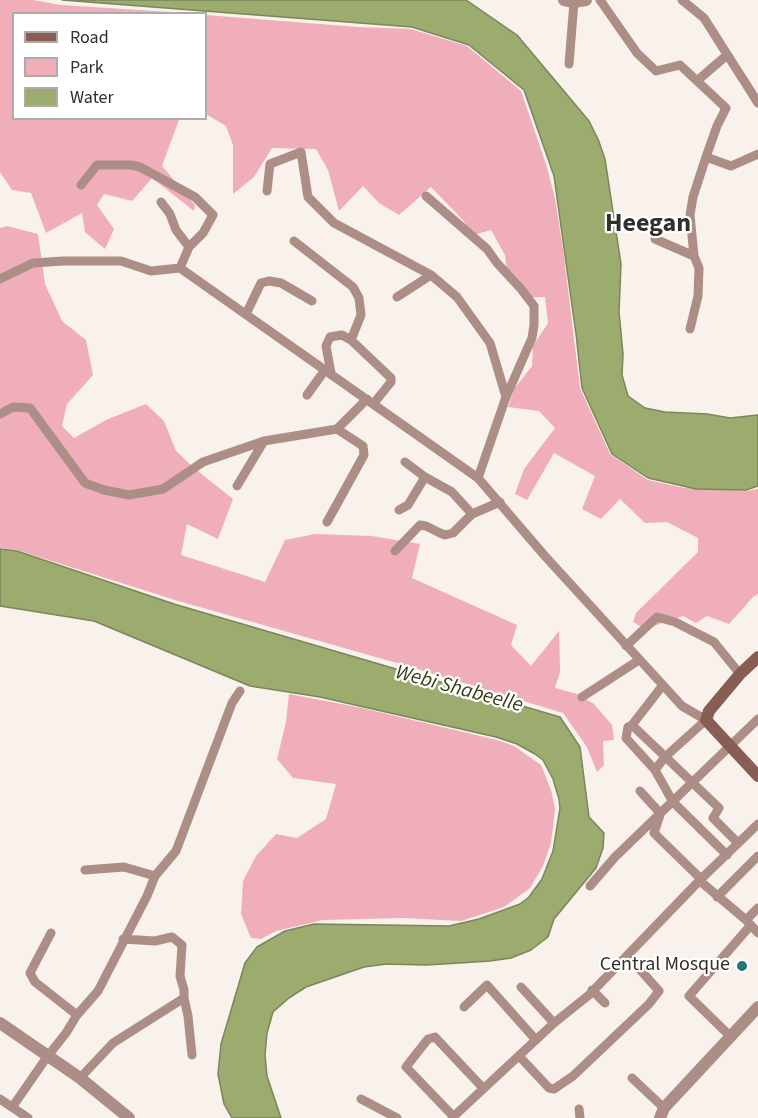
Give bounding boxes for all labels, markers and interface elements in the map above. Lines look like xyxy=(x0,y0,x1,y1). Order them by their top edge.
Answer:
legend xyxy=(12,12,207,120)
text: Road xyxy=(70,25,109,50)
text: Park xyxy=(70,55,104,80)
text: Water xyxy=(70,85,114,110)
district label: Heegan xyxy=(605,209,691,241)
water label: Webi Shabeelle xyxy=(392,661,526,719)
place label: Central Mosque xyxy=(600,954,730,978)
marker: Central Mosque xyxy=(735,959,749,973)

